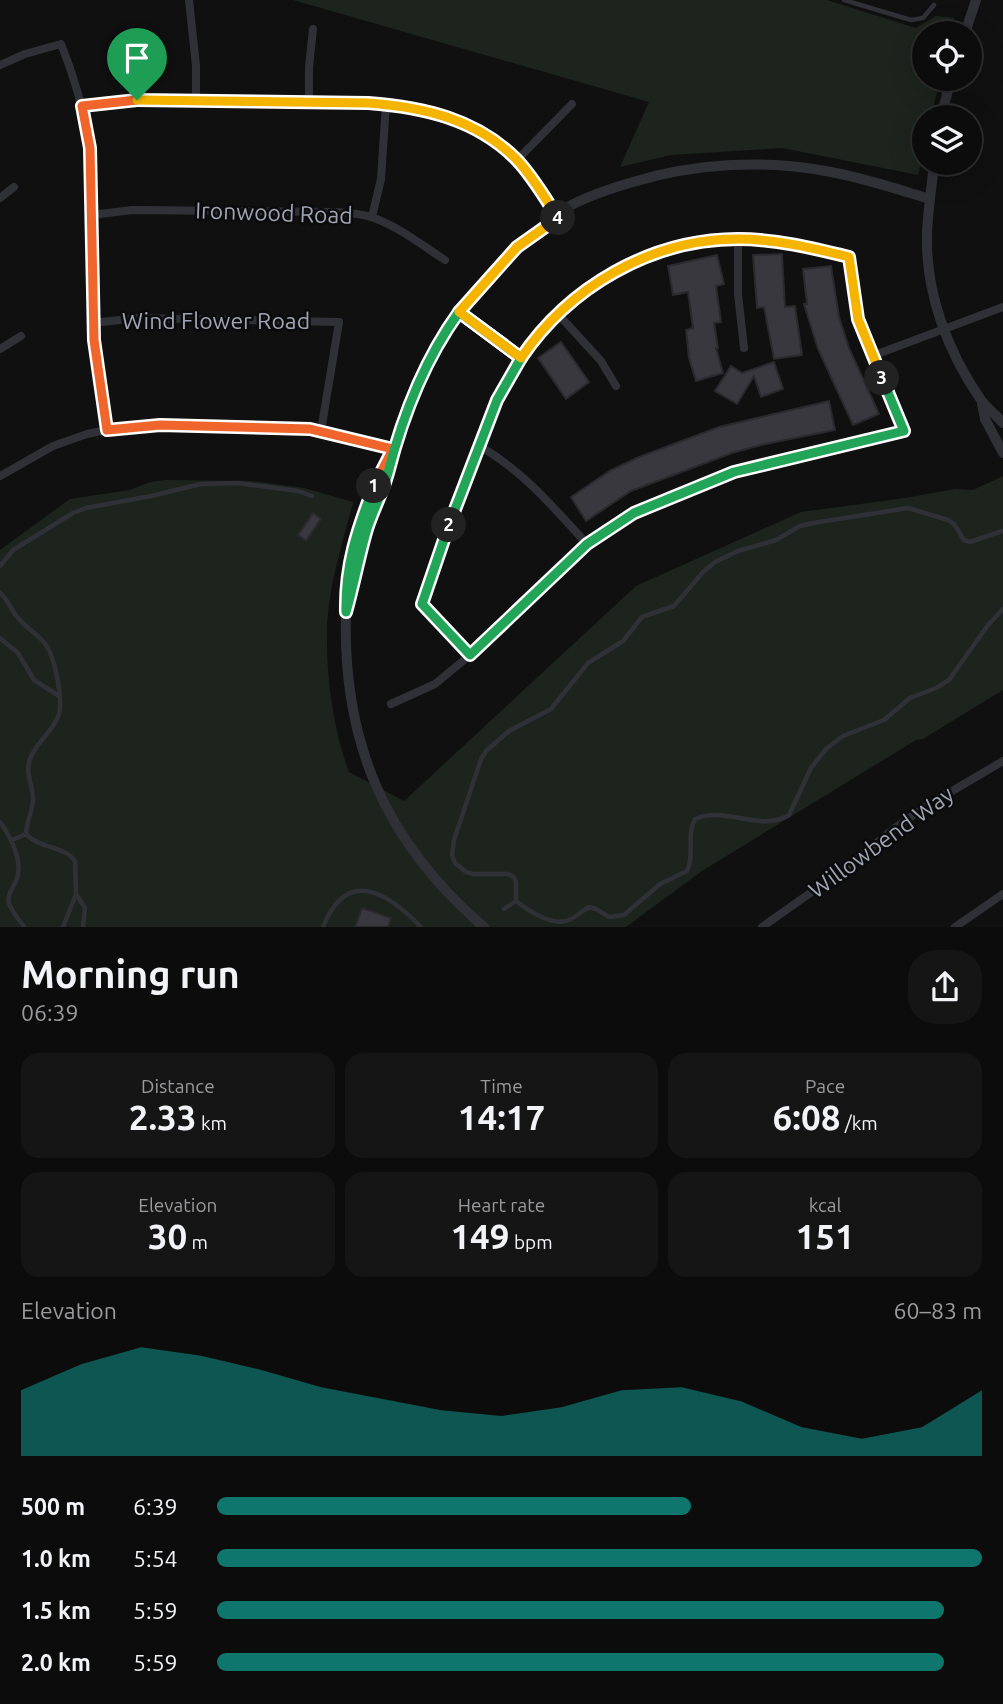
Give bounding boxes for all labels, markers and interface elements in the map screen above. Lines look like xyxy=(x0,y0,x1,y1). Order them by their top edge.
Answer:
map controls xyxy=(912,21,982,175)
button: locate xyxy=(912,21,982,91)
pin xyxy=(107,28,167,100)
icon: arrive xyxy=(118,39,156,77)
button: layers xyxy=(912,105,982,175)
street label: Ironwood Road xyxy=(195,197,353,228)
pin: 4 xyxy=(540,200,576,235)
text: 4 xyxy=(552,206,563,228)
street label: Wind Flower Road xyxy=(122,308,310,333)
pin: 3 xyxy=(864,360,900,396)
text: 3 xyxy=(876,366,887,388)
pin: 1 xyxy=(356,468,392,504)
text: 1 xyxy=(368,474,379,496)
pin: 2 xyxy=(432,508,466,542)
text: 2 xyxy=(443,513,454,535)
street label: Willowbend Way xyxy=(804,781,958,902)
button: share xyxy=(908,950,982,1024)
text: Morning run xyxy=(21,953,240,995)
text: 06:39 xyxy=(21,1000,79,1025)
text: Distance xyxy=(141,1075,215,1097)
text: Time xyxy=(480,1075,523,1097)
text: Pace xyxy=(805,1075,845,1097)
text: 2.33 xyxy=(129,1097,197,1137)
text: 14:17 xyxy=(458,1097,545,1137)
text: 6:08 xyxy=(773,1097,840,1137)
text: km xyxy=(197,1112,227,1134)
text: /km xyxy=(840,1112,878,1134)
text: Elevation xyxy=(138,1194,217,1216)
text: Heart rate xyxy=(458,1194,545,1216)
text: kcal xyxy=(809,1194,842,1216)
text: 30 xyxy=(148,1216,187,1256)
text: 149 xyxy=(450,1216,510,1256)
text: 151 xyxy=(796,1216,855,1256)
text: m xyxy=(187,1231,208,1253)
text: bpm xyxy=(510,1231,553,1253)
text: Elevation xyxy=(21,1298,117,1323)
text: 60–83 m xyxy=(894,1298,982,1323)
text: 500 m xyxy=(21,1494,85,1519)
text: 6:39 xyxy=(133,1494,178,1519)
text: 1.0 km xyxy=(21,1546,91,1571)
text: 5:54 xyxy=(133,1546,178,1571)
text: 1.5 km xyxy=(21,1598,91,1623)
text: 5:59 xyxy=(133,1598,178,1623)
text: 2.0 km xyxy=(21,1650,91,1675)
text: 5:59 xyxy=(133,1650,178,1675)

